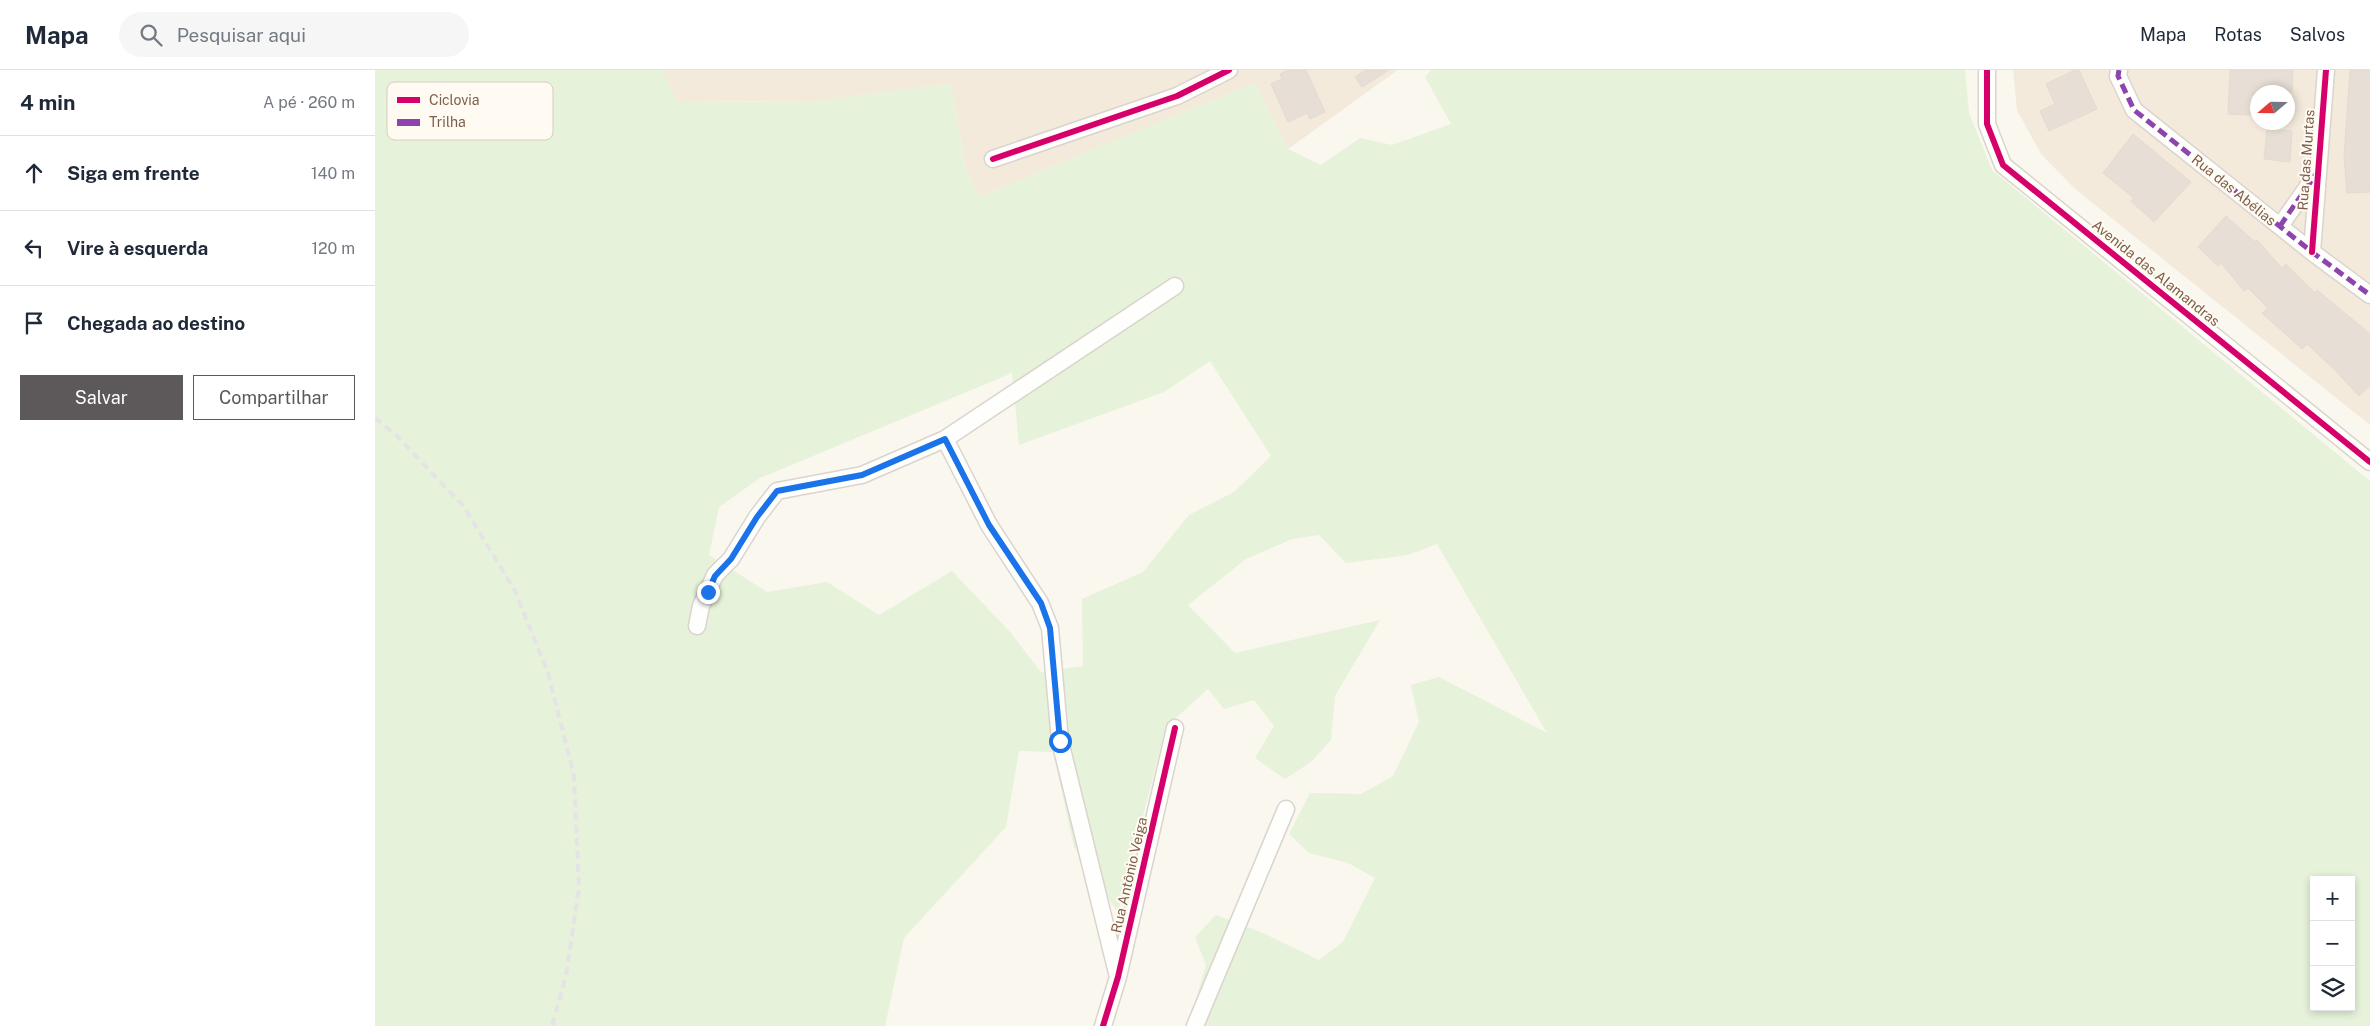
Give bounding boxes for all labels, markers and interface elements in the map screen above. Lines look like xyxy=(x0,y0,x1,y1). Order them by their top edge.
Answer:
search box xyxy=(119,12,469,57)
text: Mapa xyxy=(25,21,89,49)
icon: search xyxy=(137,21,165,49)
text: Pesquisar aqui xyxy=(177,24,306,46)
text: Mapa xyxy=(2140,24,2186,45)
text: Rotas xyxy=(2214,24,2262,45)
text: Salvos xyxy=(2290,24,2345,45)
legend xyxy=(387,82,553,140)
north arrow xyxy=(2250,85,2295,130)
text: 4 min xyxy=(20,90,75,115)
text: Ciclovia xyxy=(429,92,480,108)
text: A pé · 260 m xyxy=(263,93,355,112)
street label: Rua das Murtas xyxy=(2294,109,2318,211)
text: Trilha xyxy=(429,114,466,130)
street label: Rua das Abélias xyxy=(2189,151,2279,229)
icon: ahead xyxy=(20,159,48,187)
text: Siga em frente xyxy=(67,162,200,184)
text: 140 m xyxy=(311,164,355,183)
street label: Avenida das Alamandras xyxy=(2089,217,2223,329)
icon: left xyxy=(20,234,48,262)
text: Vire à esquerda xyxy=(67,237,208,259)
text: 120 m xyxy=(311,239,355,258)
icon: arrive xyxy=(20,309,48,337)
text: Chegada ao destino xyxy=(67,312,245,334)
button: Salvar xyxy=(20,375,183,420)
button: Compartilhar xyxy=(193,375,355,420)
route end xyxy=(697,581,720,604)
route start xyxy=(1049,730,1072,753)
street label: Rua Antônio Veiga xyxy=(1108,816,1150,934)
map controls xyxy=(2310,876,2355,1011)
button: + xyxy=(2310,876,2355,921)
button: − xyxy=(2310,921,2355,966)
button: layers xyxy=(2310,966,2355,1011)

